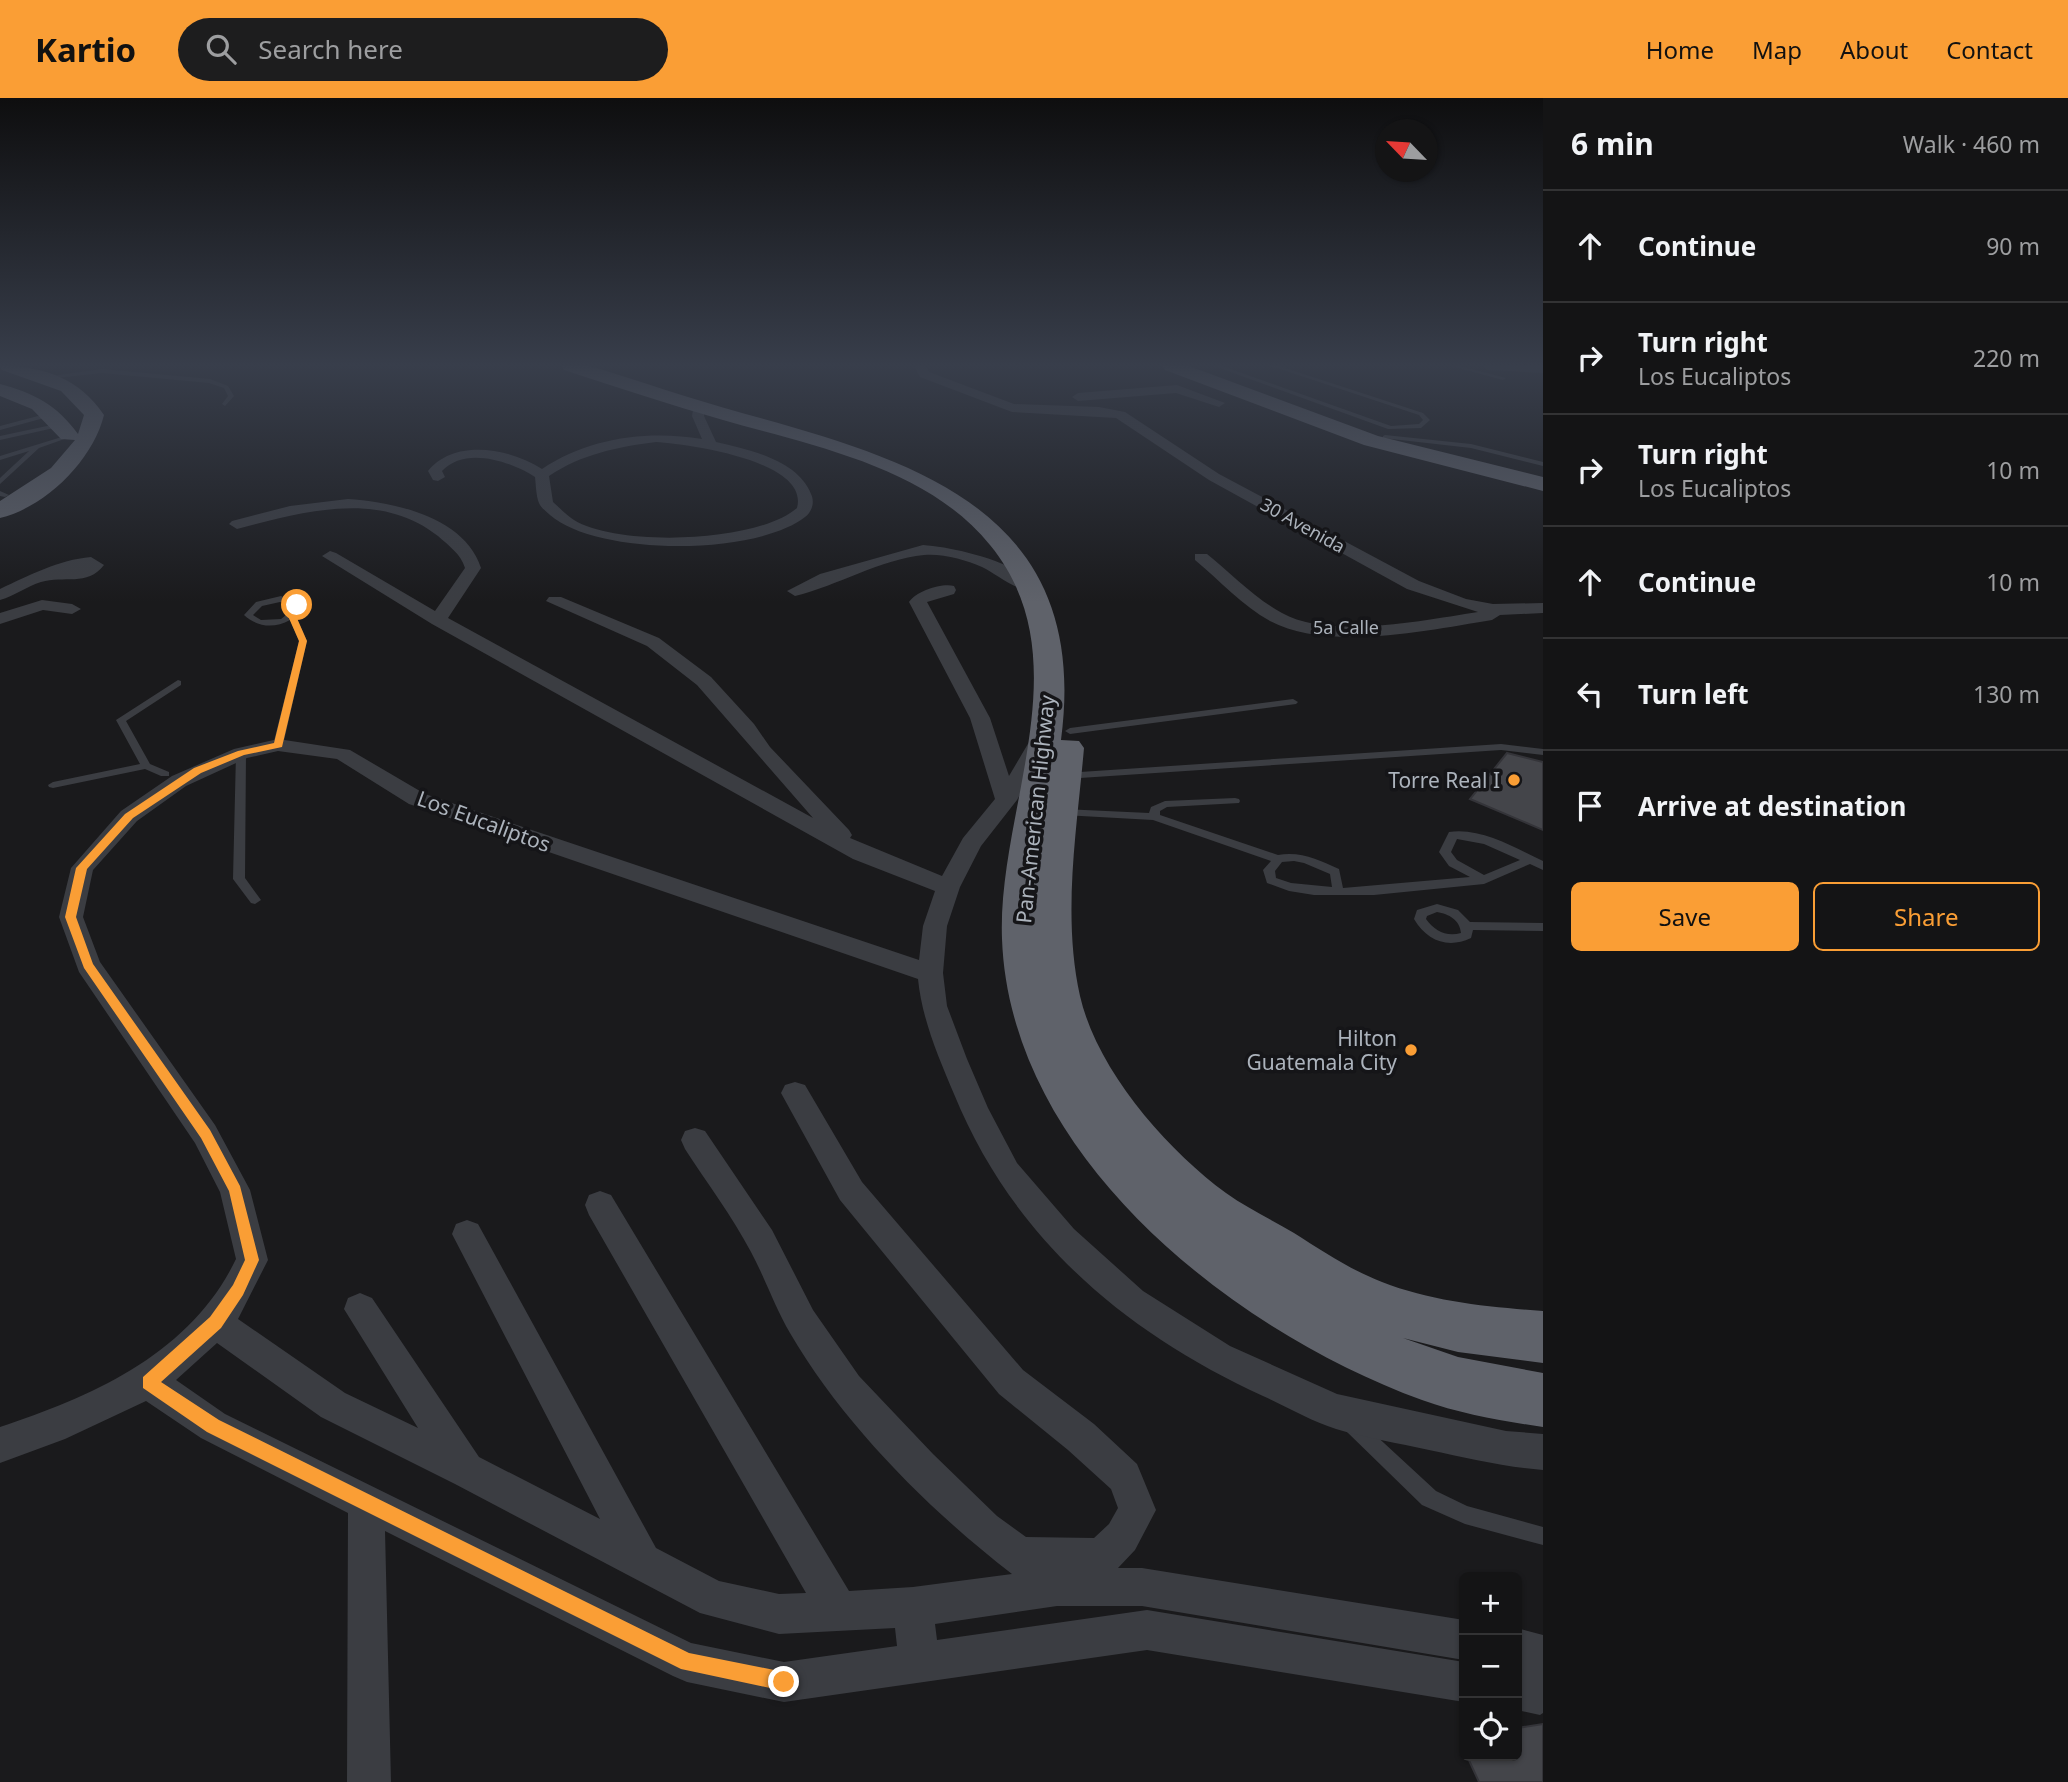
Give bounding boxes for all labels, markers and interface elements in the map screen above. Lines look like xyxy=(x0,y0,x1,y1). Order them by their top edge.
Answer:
search box xyxy=(178,18,668,81)
text: Kartio xyxy=(35,27,136,72)
icon: search xyxy=(202,30,240,68)
text: Search here xyxy=(258,31,403,67)
text: Home xyxy=(1646,33,1714,66)
text: Map xyxy=(1752,33,1802,66)
text: About xyxy=(1840,33,1908,66)
text: Contact xyxy=(1946,33,2033,66)
north arrow xyxy=(1375,119,1438,182)
text: 6 min xyxy=(1571,123,1654,164)
text: Walk · 460 m xyxy=(1903,128,2040,160)
icon: ahead xyxy=(1571,227,1609,265)
text: Continue xyxy=(1638,228,1756,264)
text: 90 m xyxy=(1986,230,2040,262)
text: Turn right xyxy=(1638,324,1768,360)
icon: right xyxy=(1571,339,1609,377)
text: 220 m xyxy=(1973,342,2040,374)
text: Los Eucaliptos xyxy=(1638,360,1791,392)
text: Turn right xyxy=(1638,436,1768,472)
icon: right xyxy=(1571,451,1609,489)
text: 10 m xyxy=(1986,454,2040,486)
text: Los Eucaliptos xyxy=(1638,472,1791,504)
street label: 30 Avenida xyxy=(1257,492,1349,558)
icon: ahead xyxy=(1571,563,1609,601)
text: Continue xyxy=(1638,564,1756,600)
text: 10 m xyxy=(1986,566,2040,598)
route start xyxy=(281,589,312,620)
street label: 5a Calle xyxy=(1313,615,1379,639)
icon: left xyxy=(1571,675,1609,713)
text: Turn left xyxy=(1638,676,1749,712)
text: 130 m xyxy=(1973,678,2040,710)
street label: Pan-American Highway xyxy=(1009,693,1061,925)
place label: Torre Real I xyxy=(1388,766,1500,794)
marker: Torre Real I xyxy=(1506,772,1522,788)
street label: Los Eucaliptos xyxy=(414,784,554,858)
icon: arrive xyxy=(1571,787,1609,825)
text: Arrive at destination xyxy=(1638,788,1907,824)
button: Save xyxy=(1571,882,1799,951)
button: Share xyxy=(1813,882,2040,951)
place label: Hilton Guatemala City xyxy=(1246,1024,1397,1076)
marker: Hilton Guatemala City xyxy=(1403,1042,1419,1058)
map controls xyxy=(1459,1572,1522,1761)
button: + xyxy=(1459,1572,1522,1635)
button: − xyxy=(1459,1635,1522,1698)
route end xyxy=(768,1666,799,1697)
button: locate xyxy=(1459,1698,1522,1761)

